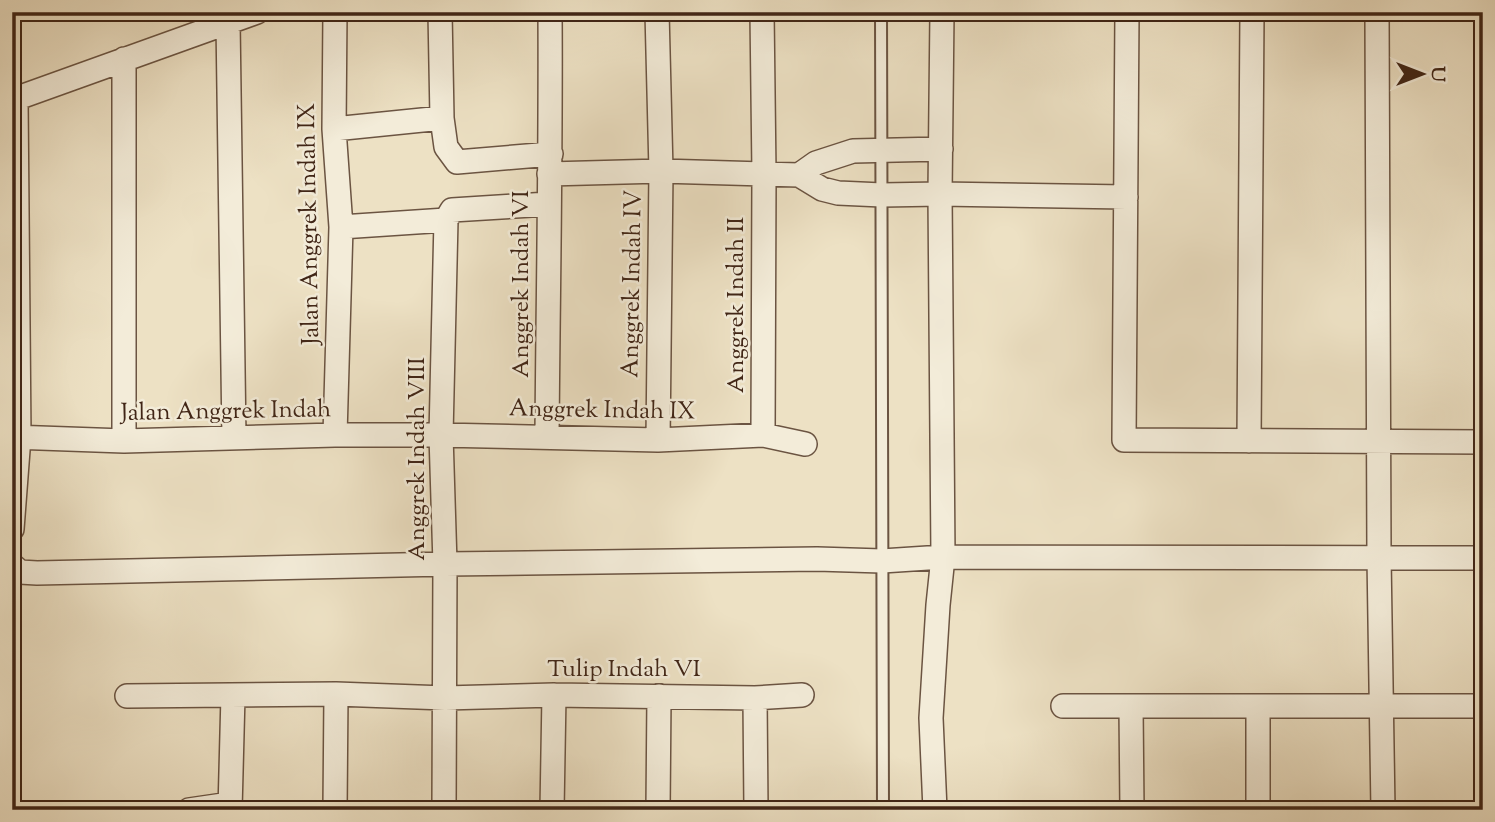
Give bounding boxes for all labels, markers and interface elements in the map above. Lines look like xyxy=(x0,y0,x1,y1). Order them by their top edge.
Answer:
north arrow xyxy=(1386,38,1456,108)
text: U xyxy=(1423,66,1450,82)
street label: Jalan Anggrek Indah IX xyxy=(291,103,329,347)
street label: Anggrek Indah VI xyxy=(505,190,539,378)
street label: Anggrek Indah IV xyxy=(614,190,652,378)
street label: Anggrek Indah II xyxy=(720,217,754,393)
street label: Anggrek Indah VIII xyxy=(401,357,435,561)
street label: Anggrek Indah IX xyxy=(508,392,696,430)
street label: Jalan Anggrek Indah xyxy=(118,393,332,431)
street label: Tulip Indah VI xyxy=(547,653,701,687)

